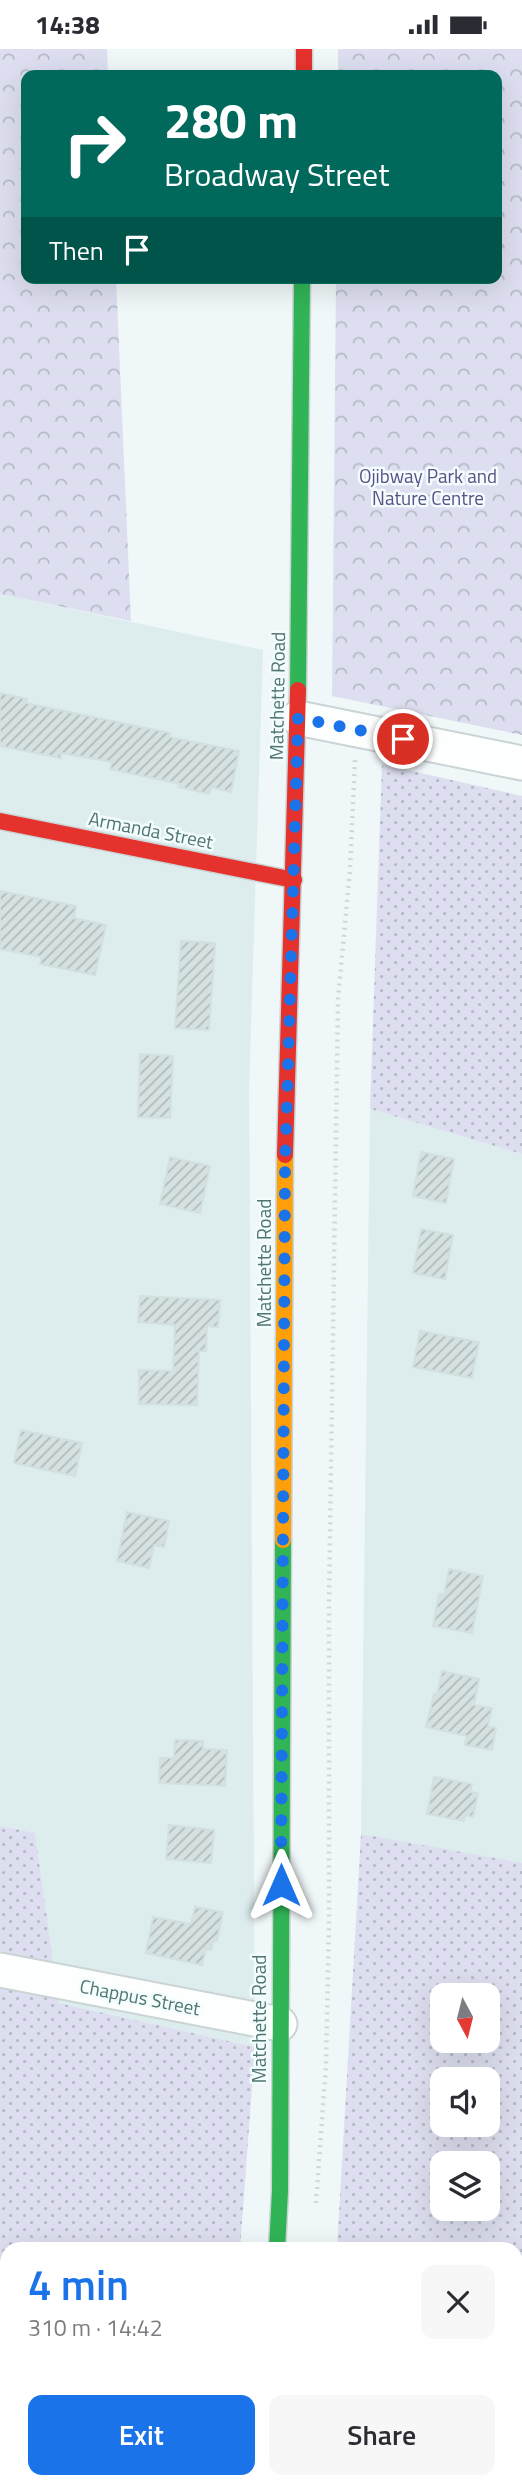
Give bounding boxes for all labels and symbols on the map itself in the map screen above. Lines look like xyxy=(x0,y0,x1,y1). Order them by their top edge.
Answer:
park label: Ojibway Park and Nature Centre xyxy=(359,461,497,512)
street label: Matchette Road xyxy=(261,632,292,760)
pin xyxy=(373,709,433,769)
street label: Armanda Street xyxy=(86,803,216,856)
street label: Matchette Road xyxy=(249,1199,278,1327)
position arrow xyxy=(244,1848,318,1922)
street label: Matchette Road xyxy=(244,1955,273,2083)
street label: Chappus Street xyxy=(77,1971,203,2022)
north arrow xyxy=(430,1983,500,2053)

